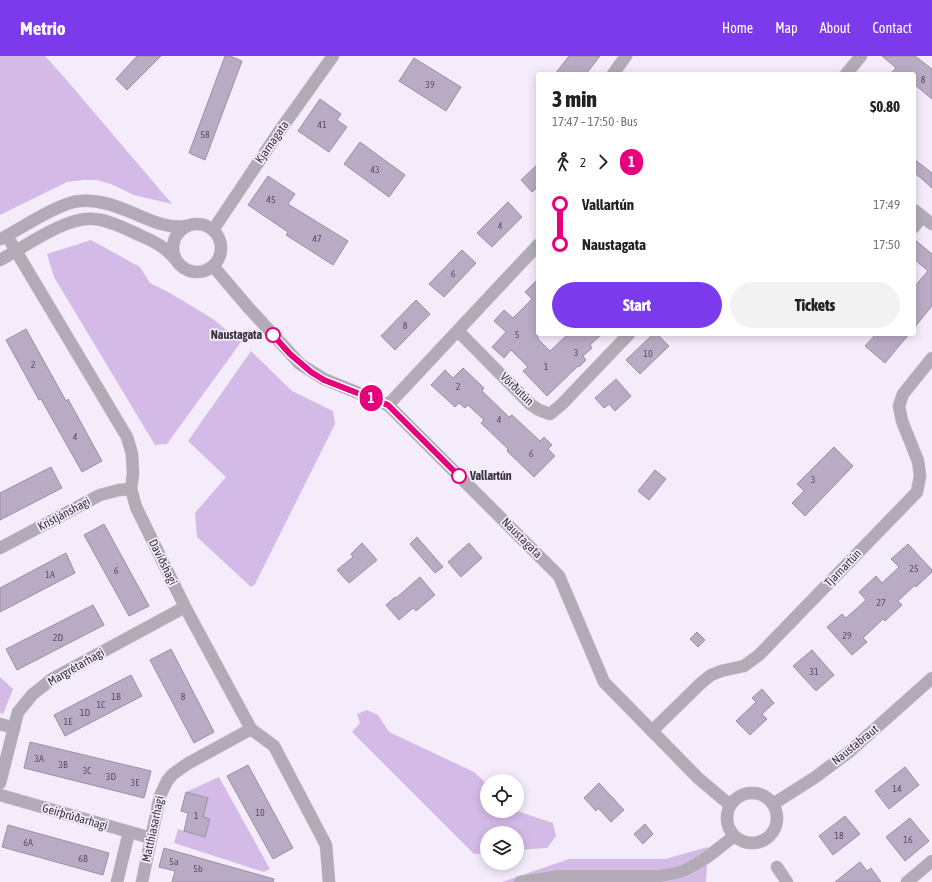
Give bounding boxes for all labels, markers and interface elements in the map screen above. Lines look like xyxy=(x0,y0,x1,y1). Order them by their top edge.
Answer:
text: Metrio xyxy=(20,17,66,39)
text: Home xyxy=(722,20,753,36)
text: Map xyxy=(775,20,798,36)
text: About xyxy=(820,20,851,36)
text: Contact xyxy=(873,20,912,36)
house number: 8 xyxy=(921,74,926,85)
house number: 39 xyxy=(425,79,435,90)
text: 3 min xyxy=(552,86,597,112)
text: $0.80 xyxy=(870,98,900,115)
text: 17:47 – 17:50 · Bus xyxy=(552,114,638,129)
street label: Kjarnagata xyxy=(252,118,292,166)
house number: 41 xyxy=(317,119,327,130)
house number: 58 xyxy=(200,129,210,140)
icon: walk xyxy=(552,151,574,173)
icon: forward xyxy=(592,151,614,173)
text: 1 xyxy=(628,154,635,170)
text: 2 xyxy=(580,155,586,170)
house number: 43 xyxy=(370,164,380,175)
house number: 45 xyxy=(266,194,276,205)
text: Vallartún xyxy=(582,196,634,213)
text: 17:49 xyxy=(873,197,900,212)
house number: 4 xyxy=(498,220,503,231)
house number: 47 xyxy=(312,233,322,244)
text: Naustagata xyxy=(582,236,646,253)
text: 17:50 xyxy=(873,237,900,252)
house number: 6 xyxy=(451,268,456,279)
button: Start xyxy=(552,282,722,328)
button: Tickets xyxy=(730,282,900,328)
house number: 8 xyxy=(403,320,408,331)
marker: Naustagata xyxy=(265,327,281,343)
place label: Naustagata xyxy=(211,328,262,342)
house number: 5 xyxy=(515,329,520,340)
house number: 3 xyxy=(574,347,579,358)
house number: 10 xyxy=(643,348,653,359)
house number: 2 xyxy=(31,359,36,370)
house number: 1 xyxy=(544,361,549,372)
street label: Vörðutún xyxy=(497,370,537,408)
house number: 2 xyxy=(456,381,461,392)
line badge: 1 xyxy=(358,385,384,411)
text: 1 xyxy=(368,390,374,406)
house number: 4 xyxy=(497,414,502,425)
house number: 4 xyxy=(73,431,78,442)
house number: 6 xyxy=(529,448,534,459)
marker: Vallartún xyxy=(451,468,467,484)
place label: Vallartún xyxy=(469,469,512,483)
house number: 3 xyxy=(811,474,816,485)
street label: Kristjánshagi xyxy=(35,494,93,534)
street label: Naustagata xyxy=(499,515,545,561)
street label: Daviðshagi xyxy=(146,537,180,587)
street label: Tjarnartún xyxy=(822,546,864,590)
house number: 25 xyxy=(909,563,919,574)
house number: 6 xyxy=(114,565,119,576)
house number: 1A xyxy=(45,569,55,580)
house number: 27 xyxy=(876,597,886,608)
house number: 29 xyxy=(842,630,852,641)
house number: 2D xyxy=(53,632,64,643)
street label: Margrétarhagi xyxy=(45,645,107,689)
house number: 31 xyxy=(809,666,819,677)
house number: 1B xyxy=(111,691,121,702)
house number: 8 xyxy=(181,691,186,702)
house number: 1C xyxy=(96,699,106,710)
house number: 1D xyxy=(80,707,91,718)
house number: 1E xyxy=(64,716,73,727)
street label: Naustabraut xyxy=(829,722,881,768)
house number: 3A xyxy=(34,753,44,764)
house number: 3B xyxy=(58,759,68,770)
house number: 3C xyxy=(82,765,92,776)
house number: 3D xyxy=(106,771,117,782)
map controls xyxy=(480,774,524,870)
button: locate xyxy=(480,774,524,818)
house number: 3E xyxy=(131,777,140,788)
house number: 14 xyxy=(892,783,902,794)
street label: Matthiasarhagi xyxy=(139,795,167,863)
street label: Geirþrúðarhagi xyxy=(41,801,109,833)
house number: 10 xyxy=(255,807,265,818)
house number: 1 xyxy=(194,810,199,821)
button: layers xyxy=(480,826,524,870)
house number: 18 xyxy=(834,830,844,841)
house number: 16 xyxy=(903,834,913,845)
house number: 6A xyxy=(23,837,33,848)
house number: 6B xyxy=(78,853,88,864)
house number: 5a xyxy=(169,856,179,867)
house number: 5b xyxy=(193,863,203,874)

